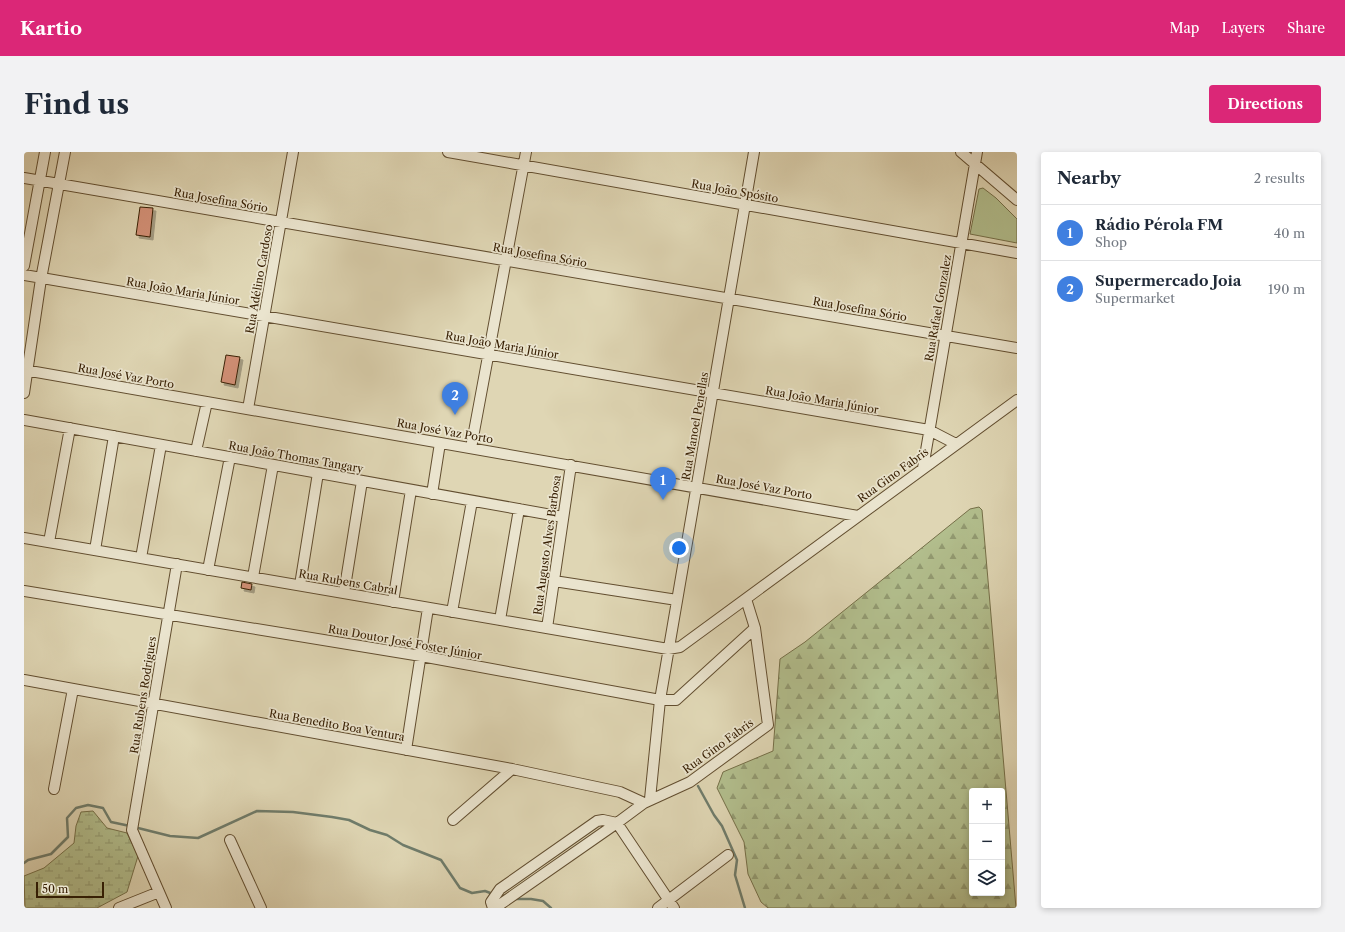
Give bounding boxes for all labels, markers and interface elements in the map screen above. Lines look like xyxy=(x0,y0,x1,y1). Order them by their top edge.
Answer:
text: Kartio xyxy=(20,17,82,40)
text: Map xyxy=(1169,19,1199,37)
text: Layers xyxy=(1221,19,1265,37)
text: Share xyxy=(1287,19,1325,37)
button: Directions xyxy=(1209,85,1321,123)
text: Find us xyxy=(24,87,129,121)
text: Nearby xyxy=(1057,168,1121,188)
text: 2 results xyxy=(1254,170,1305,186)
street label: Rua João Spósito xyxy=(690,176,780,206)
street label: Rua Josefina Sório xyxy=(173,185,269,215)
text: Rádio Pérola FM xyxy=(1095,215,1223,234)
street label: Rua Adélino Cardoso xyxy=(242,223,276,335)
text: 1 xyxy=(1067,225,1073,241)
text: 40 m xyxy=(1274,225,1305,241)
text: Shop xyxy=(1095,234,1127,250)
street label: Rua Josefina Sório xyxy=(492,240,588,270)
street label: Rua Rafael Gonzalez xyxy=(922,253,954,363)
text: Supermercado Joia xyxy=(1095,271,1242,290)
street label: Rua João Maria Júnior xyxy=(125,274,241,308)
text: 2 xyxy=(1066,281,1074,297)
text: 190 m xyxy=(1268,281,1305,297)
text: Supermarket xyxy=(1095,290,1175,306)
street label: Rua Josefina Sório xyxy=(812,294,908,324)
street label: Rua João Maria Júnior xyxy=(444,328,560,362)
street label: Rua José Vaz Porto xyxy=(77,361,176,391)
street label: Rua Manoel Penellas xyxy=(679,371,711,481)
pin: 2 xyxy=(442,382,468,415)
street label: Rua João Maria Júnior xyxy=(764,383,880,417)
street label: Rua José Vaz Porto xyxy=(396,416,495,446)
street label: Rua João Thomas Tangary xyxy=(227,438,365,476)
street label: Rua Gino Fabris xyxy=(855,444,931,505)
pin: 1 xyxy=(650,467,676,500)
street label: Rua José Vaz Porto xyxy=(715,472,814,502)
street label: Rua Augusto Alves Barbosa xyxy=(530,474,564,616)
your location xyxy=(669,538,689,558)
street label: Rua Rubens Cabral xyxy=(297,566,399,598)
street label: Rua Doutor José Foster Júnior xyxy=(327,622,483,662)
street label: Rua Rubens Rodrigues xyxy=(127,635,159,755)
street label: Rua Benedito Boa Ventura xyxy=(268,706,406,744)
street label: Rua Gino Fabris xyxy=(680,715,756,776)
map controls xyxy=(969,788,1005,896)
button: + xyxy=(969,788,1005,824)
button: − xyxy=(969,824,1005,860)
button: layers xyxy=(969,860,1005,896)
scale bar xyxy=(36,880,104,899)
text: 50 m xyxy=(42,882,68,896)

